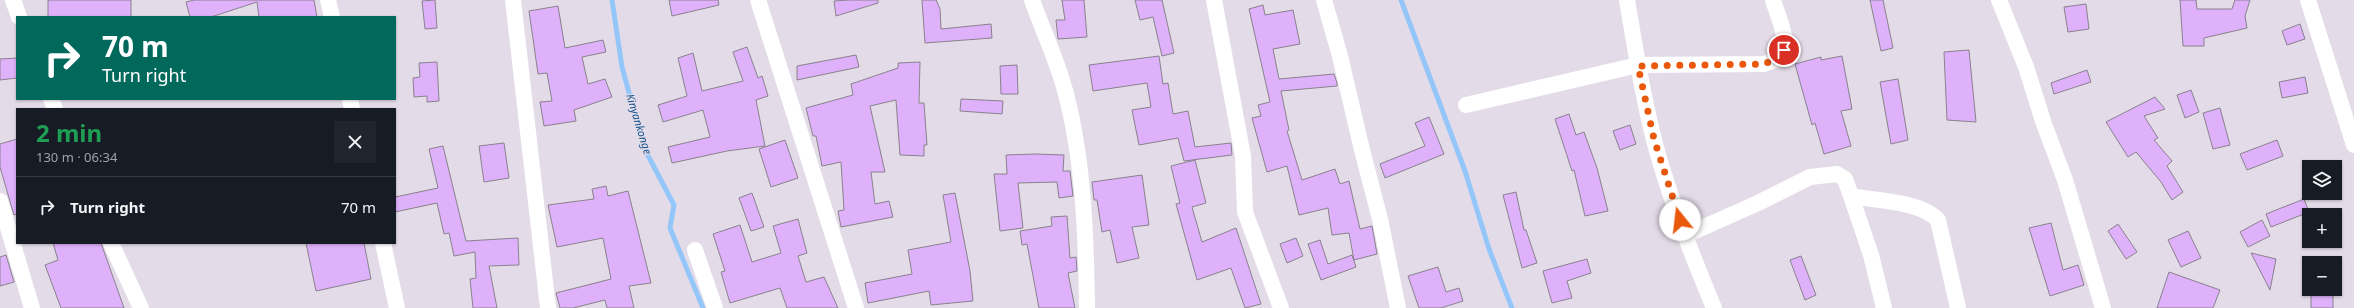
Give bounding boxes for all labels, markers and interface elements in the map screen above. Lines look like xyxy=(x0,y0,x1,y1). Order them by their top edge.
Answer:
text: 70 m xyxy=(102,27,169,65)
icon: right xyxy=(36,32,88,84)
pin xyxy=(1767,33,1801,67)
icon: arrive xyxy=(1773,39,1795,61)
text: Turn right xyxy=(102,63,186,87)
water label: Kinyankonge xyxy=(623,92,656,157)
text: 2 min xyxy=(36,116,102,149)
button: close xyxy=(334,121,376,163)
text: 130 m · 06:34 xyxy=(36,148,117,166)
map controls xyxy=(2302,160,2342,296)
button: layers xyxy=(2302,160,2342,200)
icon: right xyxy=(36,196,58,218)
text: Turn right xyxy=(70,197,145,217)
text: 70 m xyxy=(341,197,376,217)
position arrow xyxy=(1659,199,1701,241)
button: + xyxy=(2302,208,2342,248)
button: − xyxy=(2302,256,2342,296)

